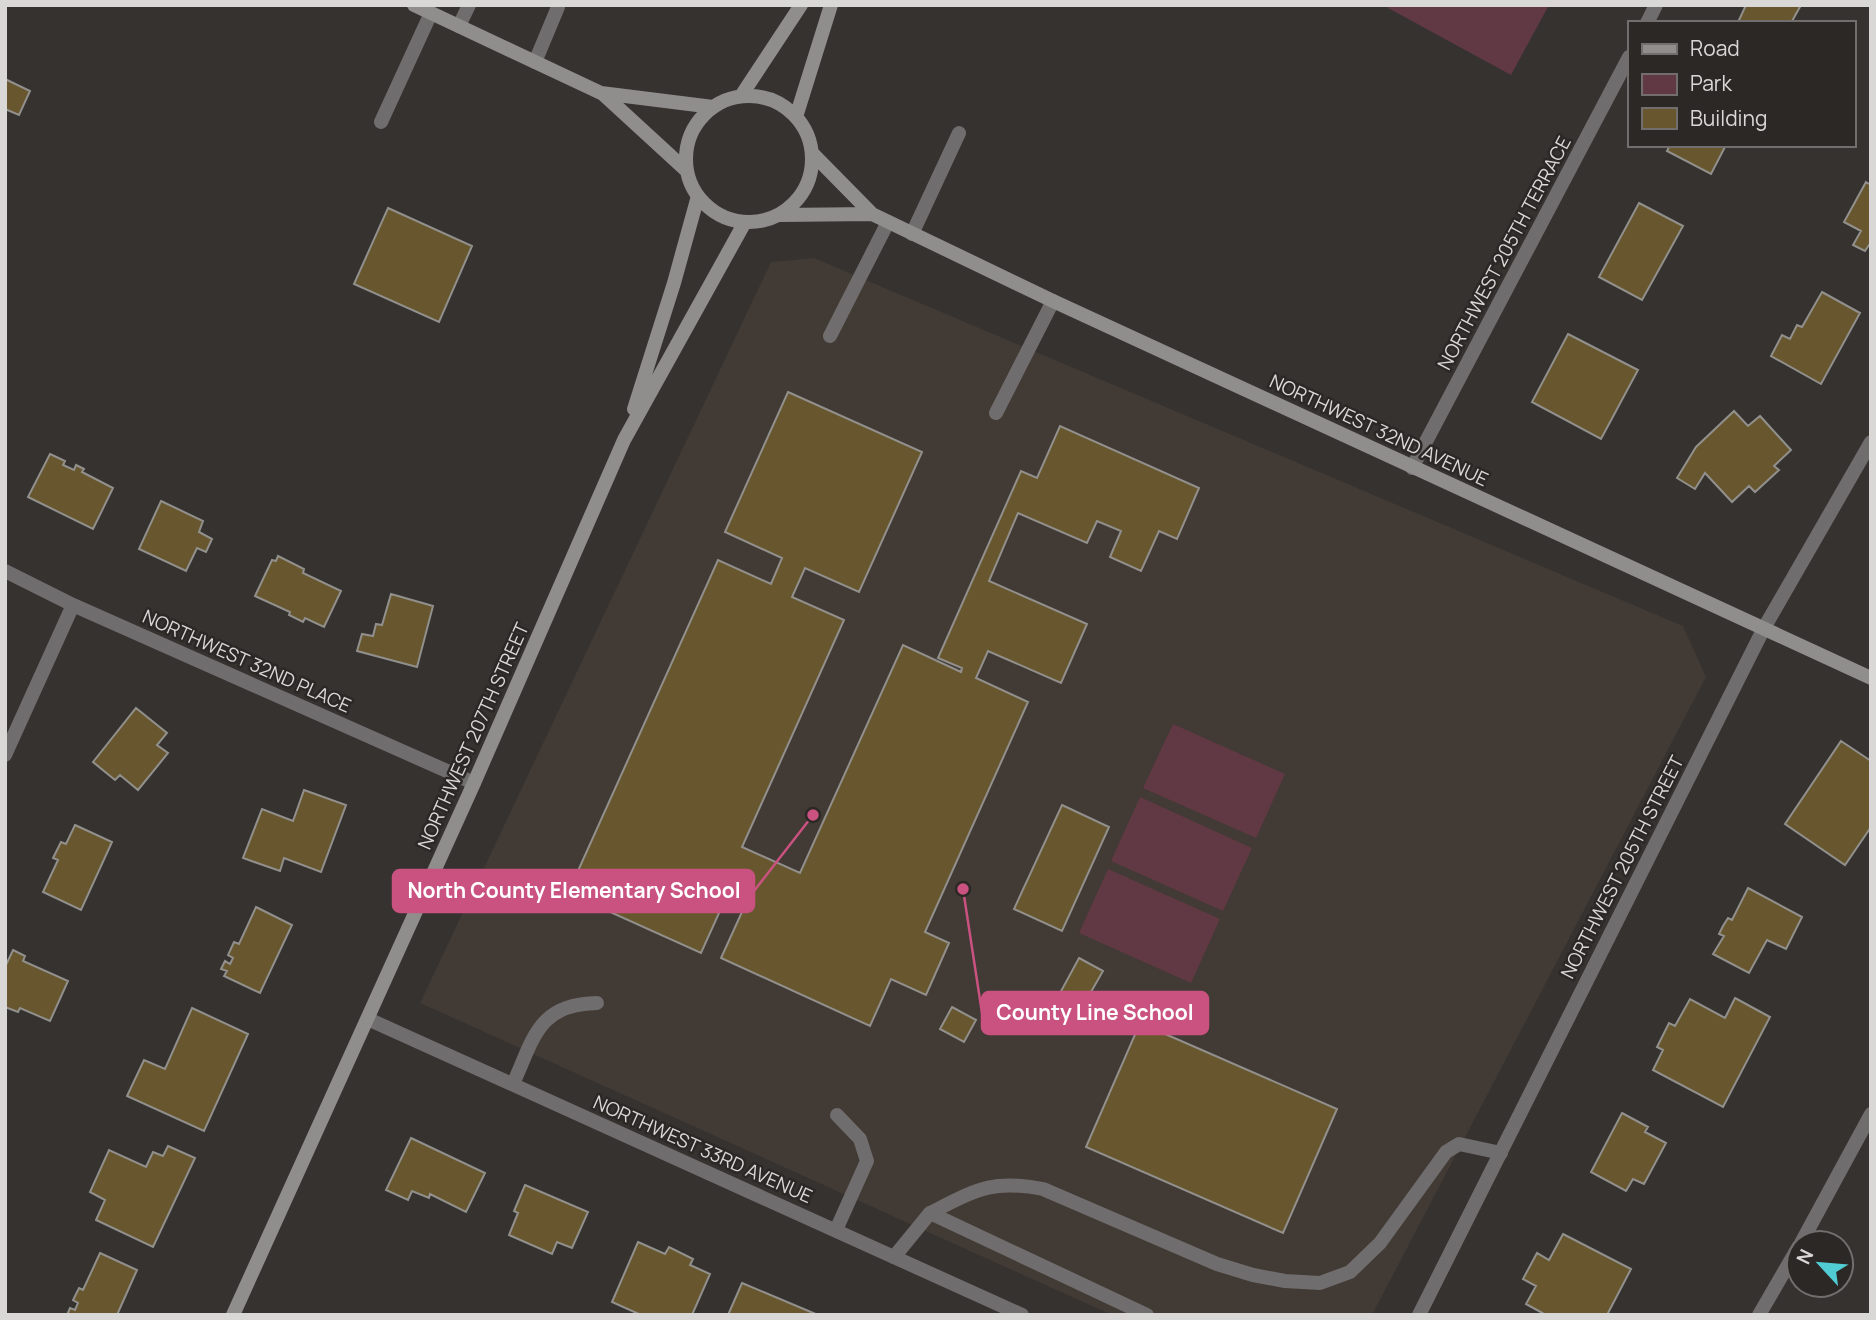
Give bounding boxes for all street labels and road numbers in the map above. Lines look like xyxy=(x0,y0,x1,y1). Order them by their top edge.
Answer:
street label: NORTHWEST 205TH TERRACE xyxy=(1431,132,1577,374)
street label: NORTHWEST 32ND AVENUE xyxy=(1265,368,1493,492)
street label: NORTHWEST 32ND PLACE xyxy=(139,603,355,719)
street label: NORTHWEST 207TH STREET xyxy=(411,618,535,853)
street label: NORTHWEST 205TH STREET xyxy=(1554,750,1690,983)
street label: NORTHWEST 33RD AVENUE xyxy=(589,1089,817,1209)

